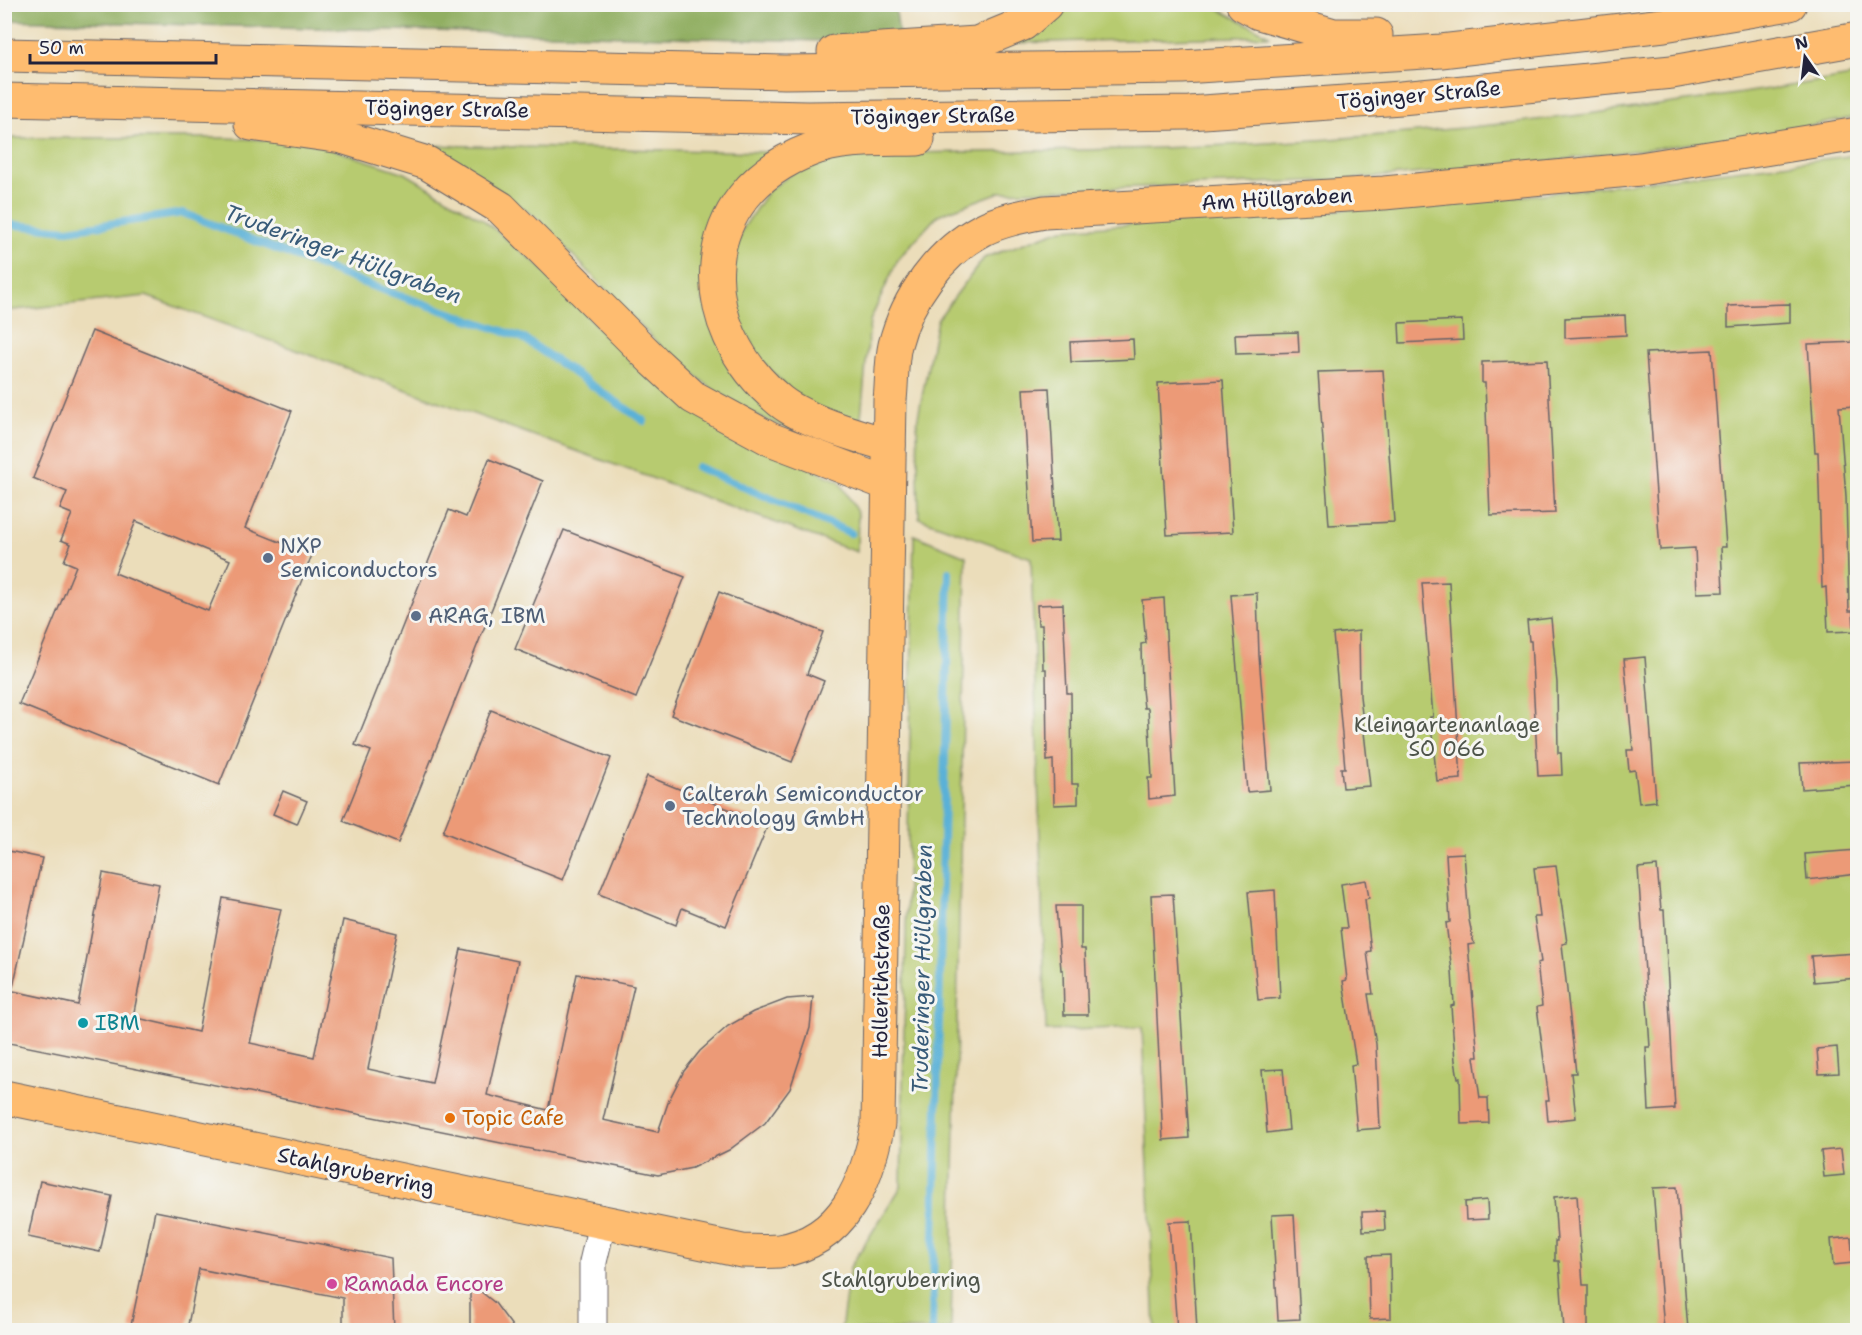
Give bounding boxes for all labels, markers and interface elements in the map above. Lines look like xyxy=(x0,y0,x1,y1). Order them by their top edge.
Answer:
scale bar xyxy=(30,27,216,65)
north arrow xyxy=(1775,27,1835,87)
text: N xyxy=(1793,31,1810,55)
text: 50 m xyxy=(39,36,84,60)
street label: Töginger Straße xyxy=(1336,74,1502,116)
street label: Töginger Straße xyxy=(364,94,530,124)
street label: Töginger Straße xyxy=(850,101,1016,131)
street label: Am Hüllgraben xyxy=(1201,181,1353,217)
water label: Truderinger Hüllgraben xyxy=(221,198,465,310)
place label: NXP Semiconductors xyxy=(280,532,438,584)
marker: NXP Semiconductors xyxy=(261,551,275,565)
place label: ARAG, IBM xyxy=(428,602,546,630)
marker: ARAG, IBM xyxy=(409,609,423,623)
park label: Kleingartenanlage SO 066 xyxy=(1354,711,1540,763)
place label: Calterah Semiconductor Technology GmbH xyxy=(682,780,924,832)
marker: Calterah Semiconductor Technology GmbH xyxy=(663,799,677,813)
water label: Truderinger Hüllgraben xyxy=(905,844,939,1094)
street label: Hollerithstraße xyxy=(866,904,896,1058)
place label: IBM xyxy=(95,1009,140,1037)
marker: IBM xyxy=(76,1016,90,1030)
place label: Topic Cafe xyxy=(462,1104,564,1132)
marker: Topic Cafe xyxy=(443,1111,457,1125)
street label: Stahlgruberring xyxy=(275,1141,437,1201)
park label: Stahlgruberring xyxy=(821,1266,981,1294)
place label: Ramada Encore xyxy=(344,1270,504,1298)
marker: Ramada Encore xyxy=(325,1277,339,1291)

